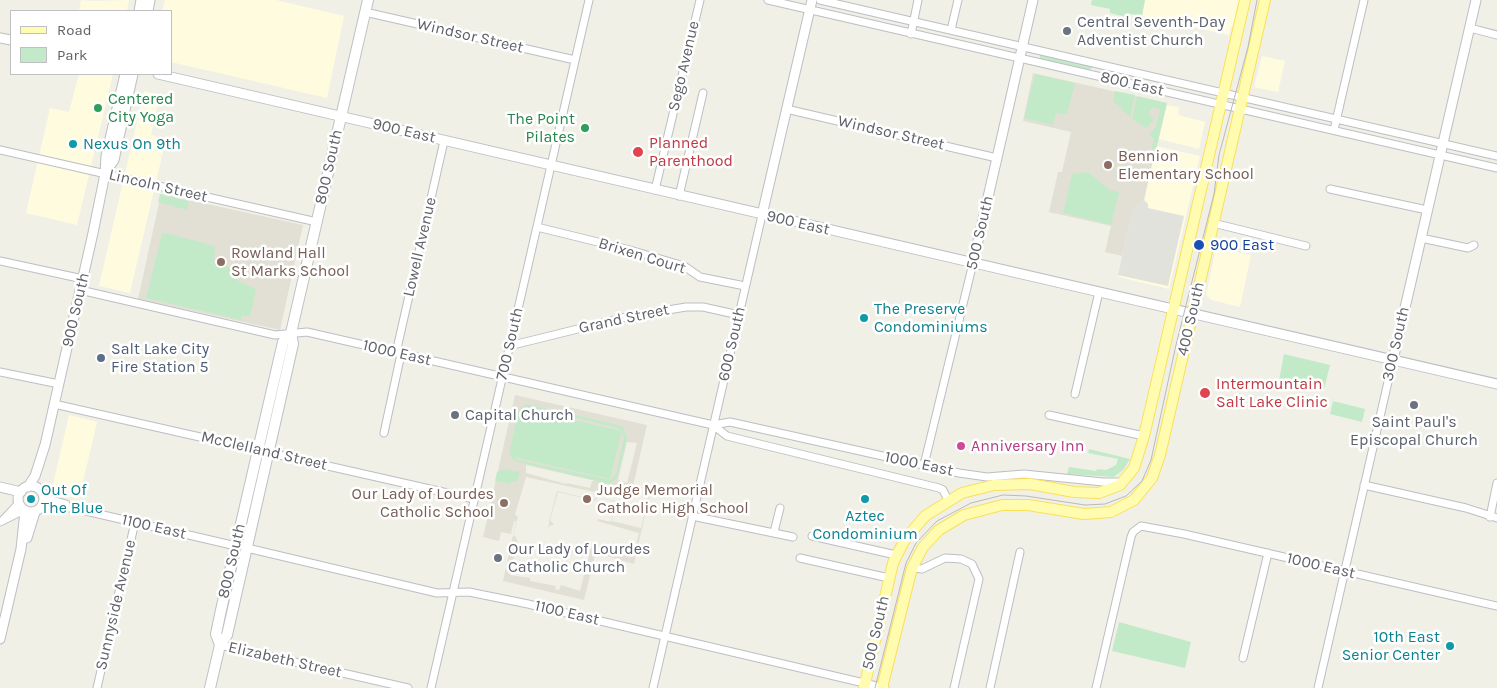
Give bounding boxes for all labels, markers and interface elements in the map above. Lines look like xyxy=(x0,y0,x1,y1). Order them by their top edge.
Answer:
legend xyxy=(10,10,172,75)
place label: Central Seventh-Day Adventist Church xyxy=(1077,12,1225,50)
street label: Windsor Street xyxy=(415,14,525,58)
street label: Sego Avenue xyxy=(664,19,704,113)
text: Road xyxy=(57,21,92,39)
marker: Central Seventh-Day Adventist Church xyxy=(1061,25,1073,37)
text: Park xyxy=(57,46,87,64)
street label: 800 East xyxy=(1098,67,1166,101)
place label: Centered City Yoga xyxy=(108,89,174,127)
marker: Centered City Yoga xyxy=(92,102,104,114)
place label: The Point Pilates xyxy=(507,109,575,147)
street label: Windsor Street xyxy=(836,111,946,155)
street label: 900 East xyxy=(371,114,437,148)
marker: The Point Pilates xyxy=(579,122,591,134)
street label: 800 South xyxy=(311,128,347,206)
place label: Planned Parenthood xyxy=(649,133,733,171)
place label: Nexus On 9th xyxy=(83,134,181,154)
marker: Nexus On 9th xyxy=(67,138,79,150)
marker: Planned Parenthood xyxy=(631,145,645,159)
place label: Bennion Elementary School xyxy=(1118,146,1254,184)
marker: Bennion Elementary School xyxy=(1102,159,1114,171)
street label: Lincoln Street xyxy=(107,165,209,207)
street label: 500 South xyxy=(962,194,998,272)
street label: Lowell Avenue xyxy=(399,195,441,299)
street label: 900 East xyxy=(765,206,831,240)
street label: Brixen Court xyxy=(596,234,688,278)
place label: 900 East xyxy=(1210,235,1274,255)
marker: 900 East xyxy=(1192,238,1206,252)
place label: Rowland Hall St Marks School xyxy=(231,243,349,281)
marker: Rowland Hall St Marks School xyxy=(215,256,227,268)
street label: 900 South xyxy=(58,271,94,349)
street label: 400 South xyxy=(1173,280,1209,358)
place label: The Preserve Condominiums xyxy=(874,299,988,337)
street label: Grand Street xyxy=(577,300,671,338)
street label: 600 South xyxy=(714,305,750,383)
street label: 300 South xyxy=(1378,305,1414,383)
street label: 700 South xyxy=(492,306,528,382)
marker: The Preserve Condominiums xyxy=(858,312,870,324)
street label: 1000 East xyxy=(361,336,433,370)
place label: Salt Lake City Fire Station 5 xyxy=(111,339,209,377)
marker: Salt Lake City Fire Station 5 xyxy=(95,352,107,364)
place label: Intermountain Salt Lake Clinic xyxy=(1216,374,1328,412)
marker: Intermountain Salt Lake Clinic xyxy=(1198,386,1212,400)
marker: Saint Paul's Episcopal Church xyxy=(1408,399,1420,411)
place label: Capital Church xyxy=(465,405,574,425)
marker: Capital Church xyxy=(449,409,461,421)
place label: Saint Paul's Episcopal Church xyxy=(1350,412,1478,450)
street label: McClelland Street xyxy=(199,427,329,475)
place label: Anniversary Inn xyxy=(971,436,1084,456)
marker: Anniversary Inn xyxy=(955,440,967,452)
street label: 1000 East xyxy=(883,447,955,481)
place label: Out Of The Blue xyxy=(41,480,103,518)
place label: Judge Memorial Catholic High School xyxy=(597,480,749,518)
place label: Our Lady of Lourdes Catholic School xyxy=(352,484,494,522)
marker: Out Of The Blue xyxy=(25,493,37,505)
marker: Judge Memorial Catholic High School xyxy=(581,493,593,505)
marker: Aztec Condominium xyxy=(859,493,871,505)
marker: Our Lady of Lourdes Catholic School xyxy=(498,497,510,509)
place label: Aztec Condominium xyxy=(812,506,918,544)
street label: 1100 East xyxy=(120,510,188,544)
street label: 800 South xyxy=(214,522,250,600)
street label: Sunnyside Avenue xyxy=(92,538,140,672)
place label: Our Lady of Lourdes Catholic Church xyxy=(508,539,650,577)
street label: 1000 East xyxy=(1285,549,1357,583)
marker: Our Lady of Lourdes Catholic Church xyxy=(492,552,504,564)
street label: 500 South xyxy=(858,594,894,672)
street label: 1100 East xyxy=(533,596,601,630)
place label: 10th East Senior Center xyxy=(1342,627,1440,665)
street label: Elizabeth Street xyxy=(226,638,344,682)
marker: 10th East Senior Center xyxy=(1444,640,1456,652)

